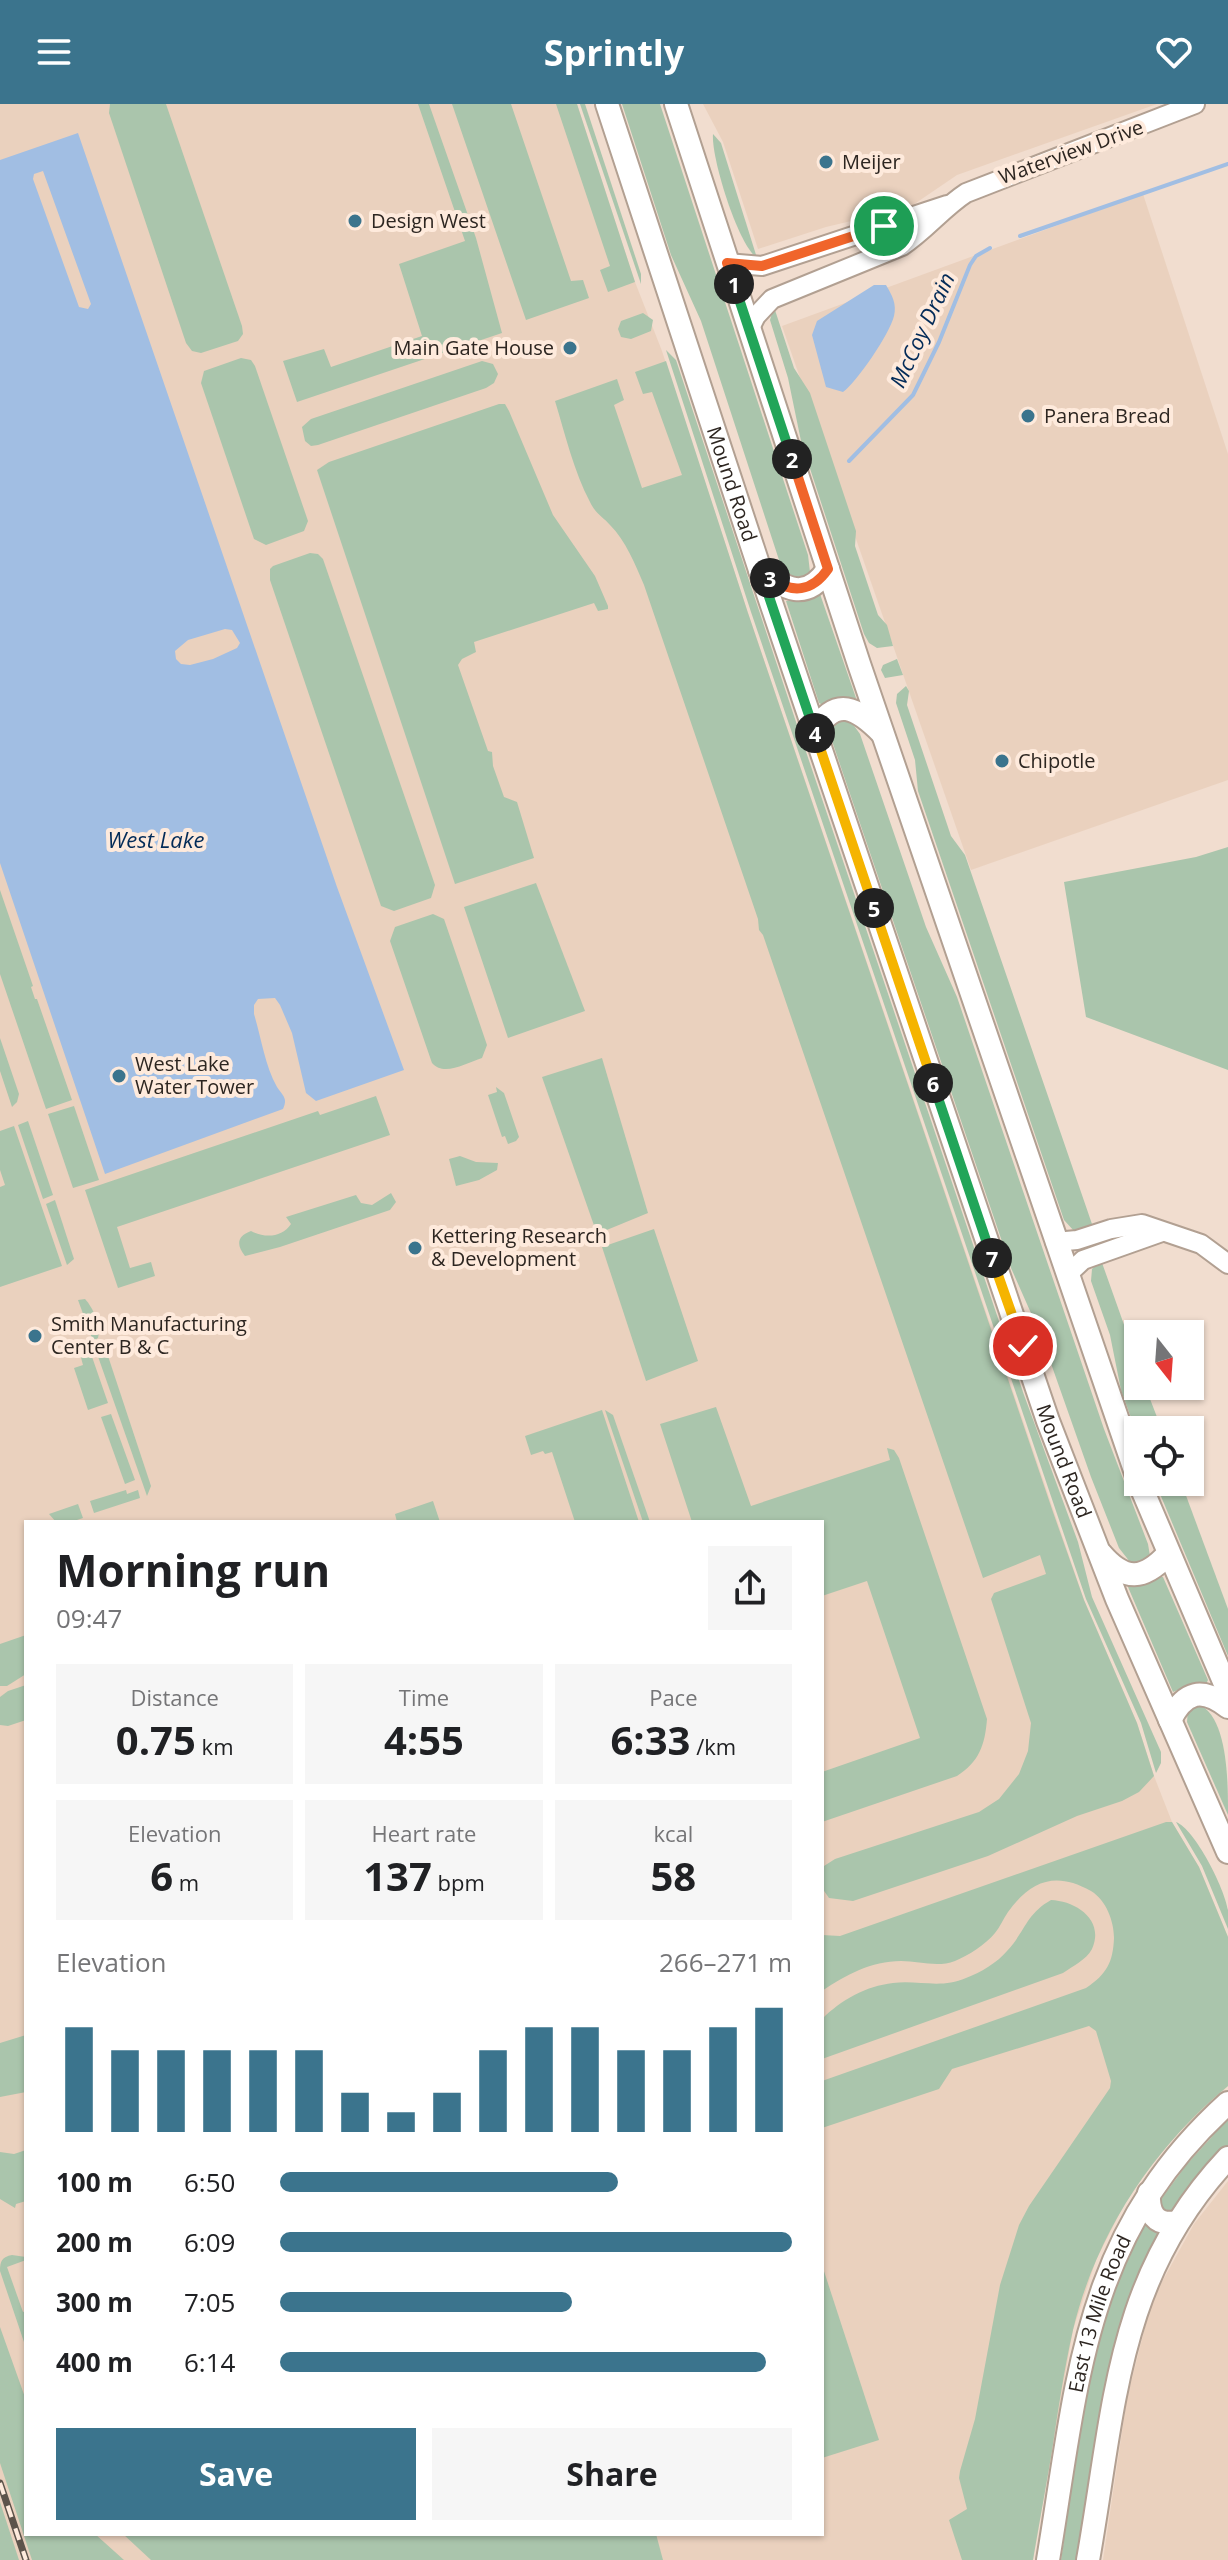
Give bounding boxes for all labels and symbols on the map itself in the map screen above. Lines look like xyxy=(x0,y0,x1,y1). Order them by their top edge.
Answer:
street label: Waterview Drive xyxy=(995,113,1147,190)
place label: Meijer xyxy=(842,148,901,175)
marker: Meijer xyxy=(817,153,835,171)
pin xyxy=(850,192,918,260)
place label: Design West xyxy=(371,207,486,234)
marker: Design West xyxy=(346,212,364,230)
pin: 1 xyxy=(714,264,754,304)
water label: McCoy Drain xyxy=(881,267,961,392)
place label: Main Gate House xyxy=(393,334,554,361)
marker: Main Gate House xyxy=(561,339,579,357)
place label: Panera Bread xyxy=(1044,402,1171,429)
marker: Panera Bread xyxy=(1019,407,1037,425)
street label: Mound Road xyxy=(701,423,764,545)
pin: 2 xyxy=(772,439,812,479)
pin: 3 xyxy=(750,558,790,598)
pin: 4 xyxy=(795,713,835,753)
place label: Chipotle xyxy=(1018,747,1096,774)
marker: Chipotle xyxy=(993,752,1011,770)
water label: West Lake xyxy=(108,824,204,854)
pin: 5 xyxy=(854,888,894,928)
place label: West Lake Water Tower xyxy=(135,1050,254,1100)
pin: 6 xyxy=(913,1063,953,1103)
marker: West Lake Water Tower xyxy=(110,1067,128,1085)
place label: Kettering Research & Development xyxy=(431,1222,607,1272)
pin: 7 xyxy=(972,1238,1012,1278)
marker: Kettering Research & Development xyxy=(406,1239,424,1257)
place label: Smith Manufacturing Center B & C xyxy=(51,1310,247,1360)
pin xyxy=(989,1312,1057,1380)
north arrow xyxy=(1124,1320,1204,1400)
marker: Smith Manufacturing Center B & C xyxy=(26,1327,44,1345)
street label: Mound Road xyxy=(1030,1401,1098,1522)
street label: East 13 Mile Road xyxy=(1062,2230,1137,2395)

